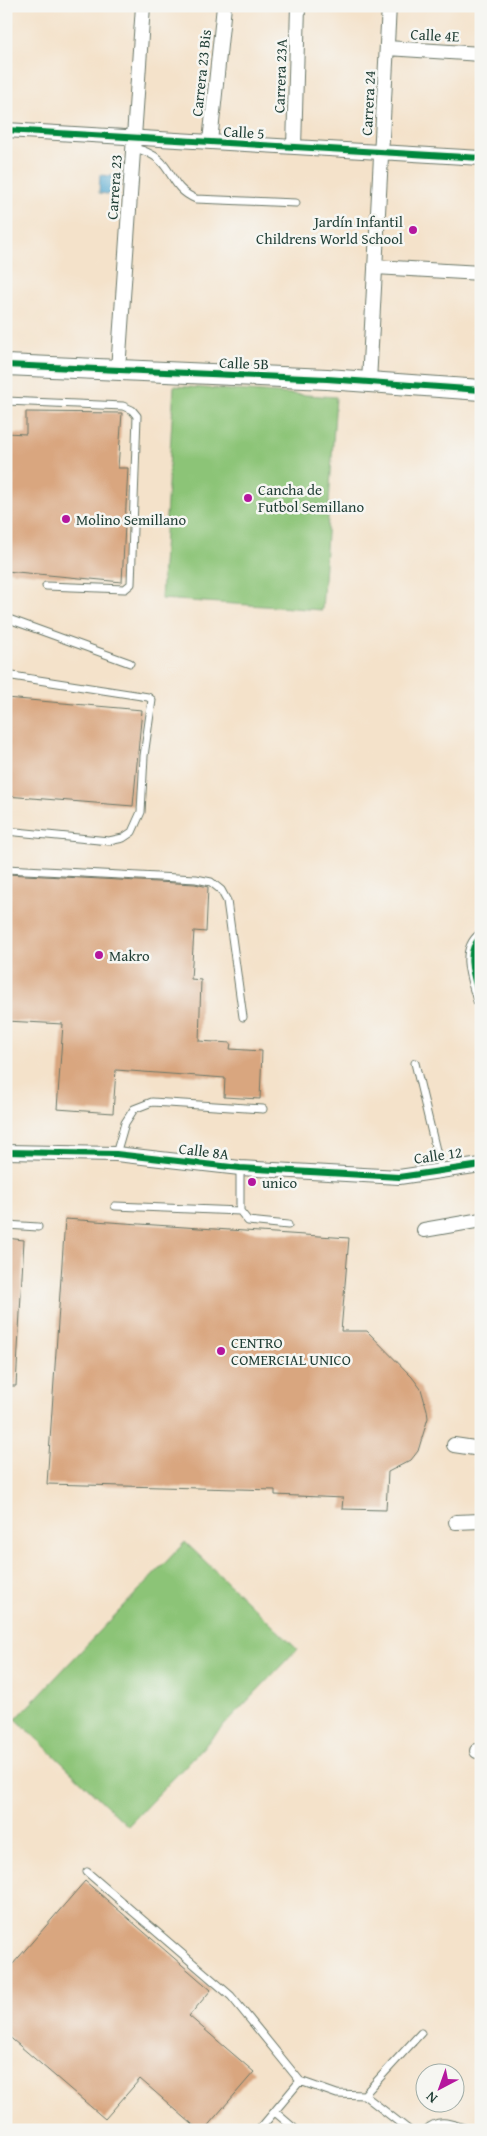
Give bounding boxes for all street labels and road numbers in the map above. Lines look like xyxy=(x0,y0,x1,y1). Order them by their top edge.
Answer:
street label: Calle 4E xyxy=(410,23,460,47)
street label: Carrera 23 Bis xyxy=(186,28,216,117)
street label: Carrera 23A xyxy=(268,38,292,114)
street label: Carrera 24 xyxy=(356,70,380,136)
street label: Calle 5 xyxy=(223,120,265,144)
street label: Carrera 23 xyxy=(101,154,127,220)
street label: Calle 5B xyxy=(219,352,269,374)
street label: Calle 8A xyxy=(178,1138,230,1164)
street label: Calle 12 xyxy=(413,1141,463,1169)

